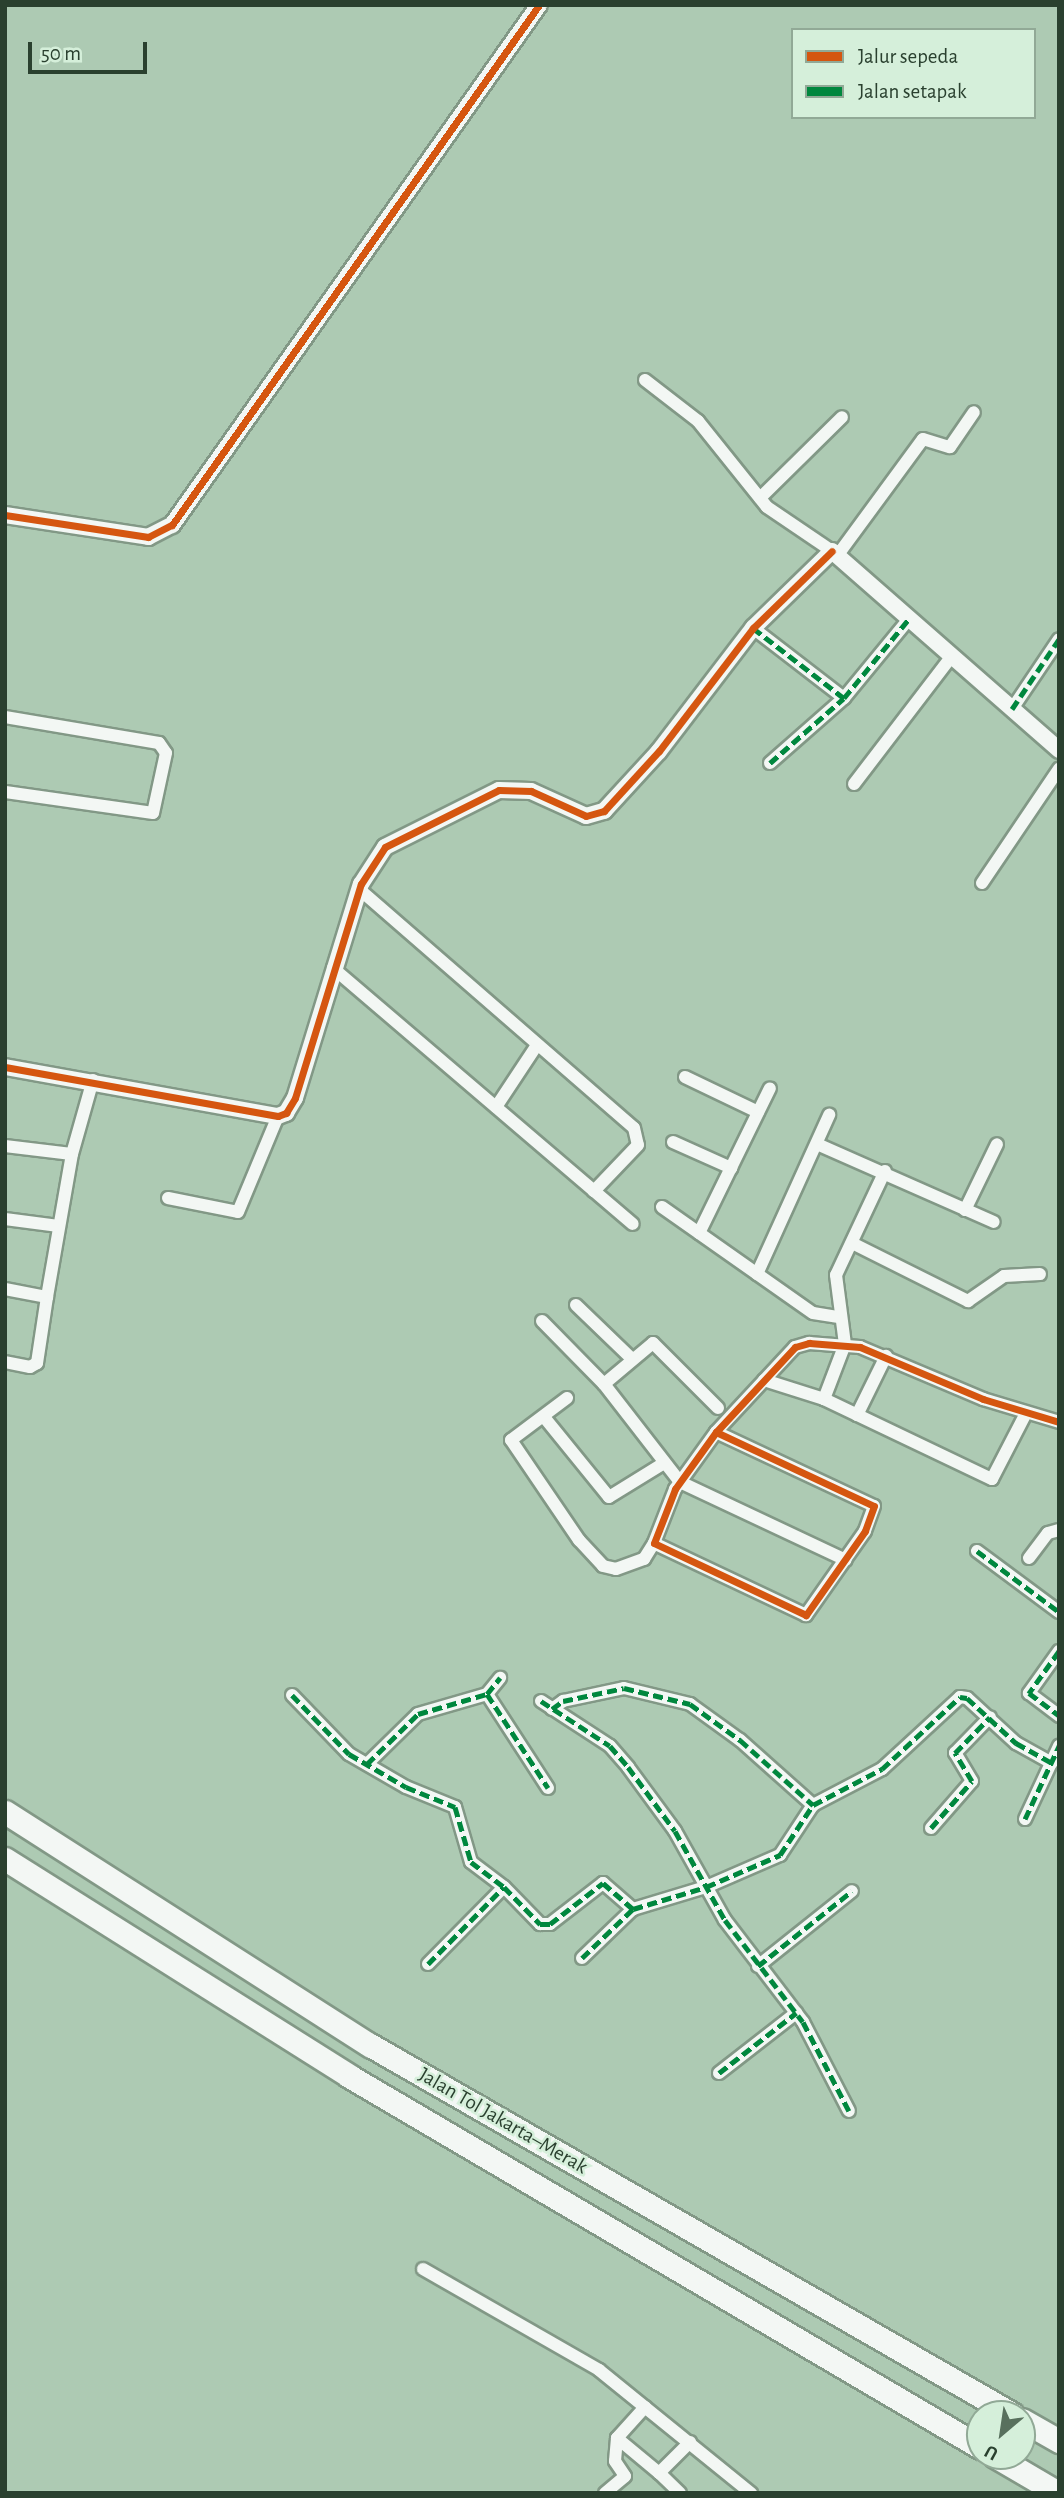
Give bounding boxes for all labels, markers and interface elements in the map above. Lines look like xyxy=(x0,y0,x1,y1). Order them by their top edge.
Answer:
scale bar xyxy=(32,28,150,72)
legend xyxy=(791,28,1036,119)
text: 50 m xyxy=(41,43,81,64)
text: Jalur sepeda xyxy=(858,46,958,67)
text: Jalan setapak xyxy=(858,81,967,102)
street label: Jalan Tol Jakarta–Merak xyxy=(414,2062,592,2180)
north arrow xyxy=(966,2400,1036,2470)
text: U xyxy=(982,2441,1001,2463)

